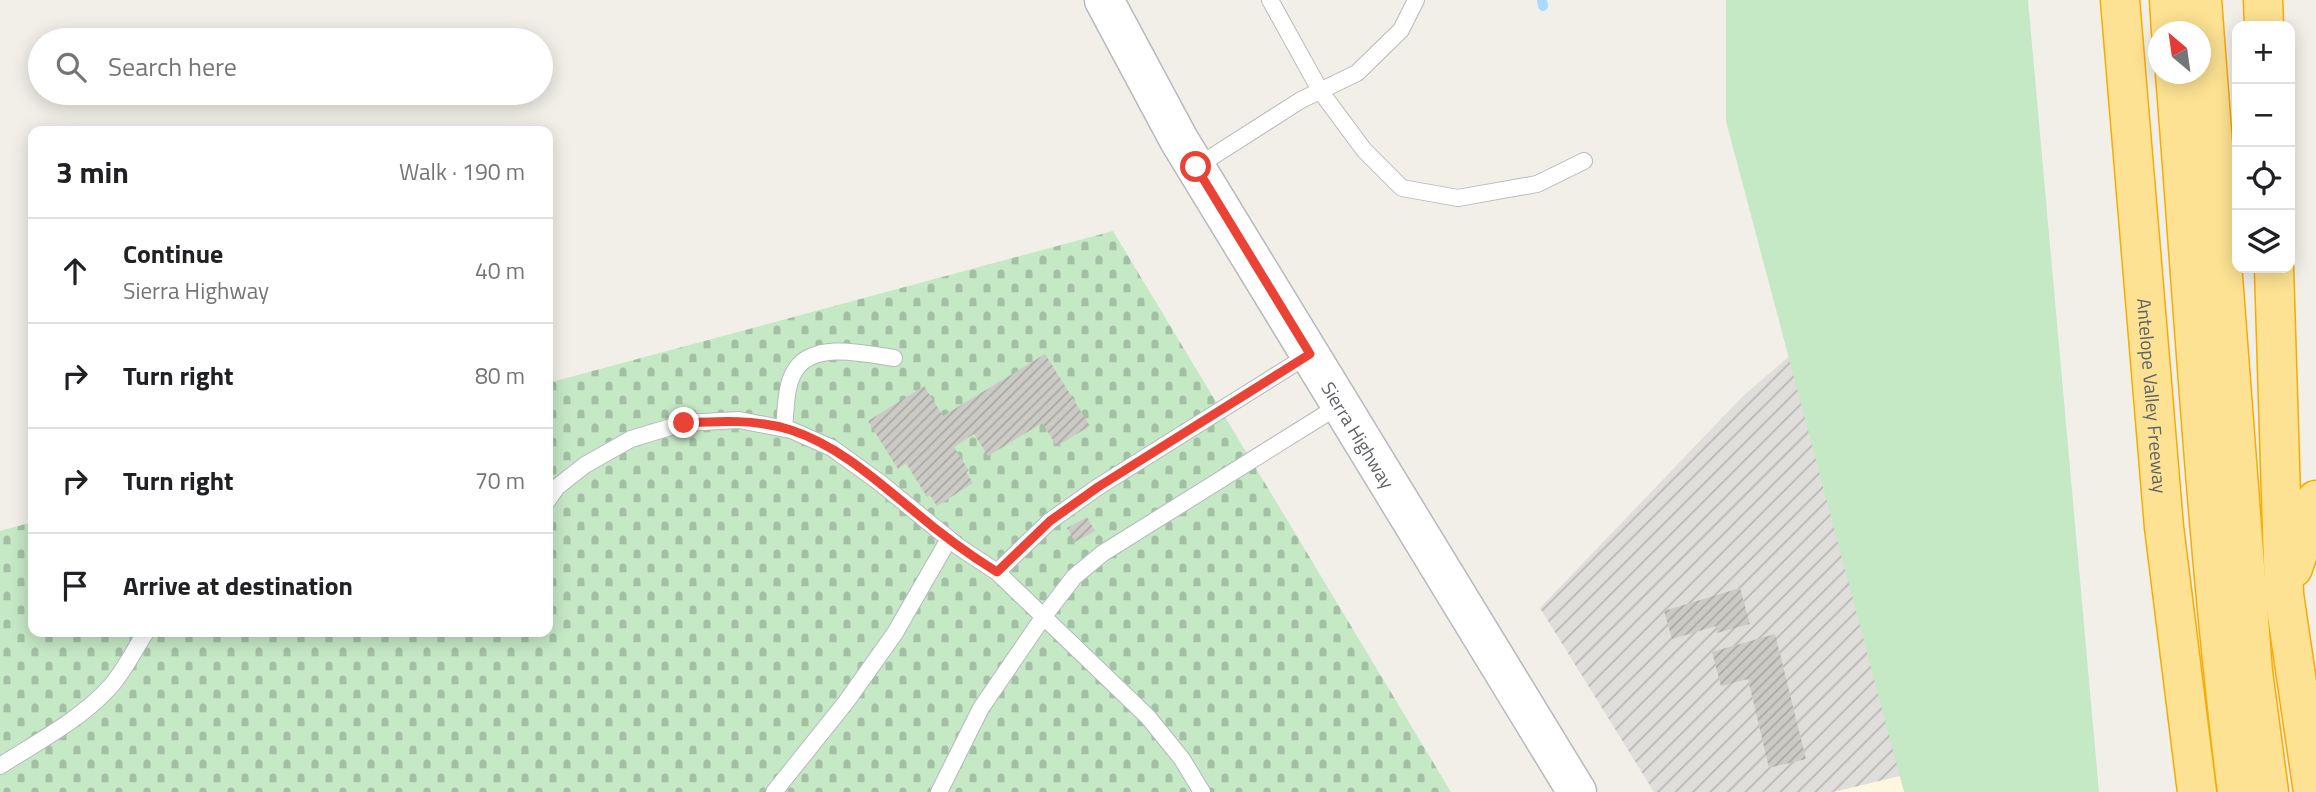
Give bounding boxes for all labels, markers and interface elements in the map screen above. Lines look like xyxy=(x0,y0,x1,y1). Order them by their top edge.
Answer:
north arrow xyxy=(2148,21,2211,84)
map controls xyxy=(2232,21,2295,273)
button: + xyxy=(2232,21,2295,84)
search box xyxy=(28,28,553,105)
text: Search here xyxy=(108,47,237,86)
icon: search xyxy=(52,48,90,86)
button: − xyxy=(2232,84,2295,147)
button: locate xyxy=(2232,147,2295,210)
text: 3 min xyxy=(56,149,129,195)
route start xyxy=(1180,151,1211,182)
text: Walk · 190 m xyxy=(399,154,525,189)
button: layers xyxy=(2232,210,2295,273)
text: Continue xyxy=(123,234,223,273)
icon: ahead xyxy=(56,252,94,290)
text: 40 m xyxy=(475,253,525,288)
text: Sierra Highway xyxy=(123,273,269,308)
street label: Antelope Valley Freeway xyxy=(2130,297,2176,494)
text: Turn right xyxy=(123,356,234,395)
icon: right xyxy=(56,357,94,395)
text: 80 m xyxy=(475,358,525,393)
street label: Sierra Highway xyxy=(1315,375,1403,494)
route end xyxy=(668,407,699,438)
text: Turn right xyxy=(123,461,234,500)
icon: right xyxy=(56,462,94,500)
text: 70 m xyxy=(475,463,525,498)
text: Arrive at destination xyxy=(123,566,353,605)
icon: arrive xyxy=(56,567,94,605)

